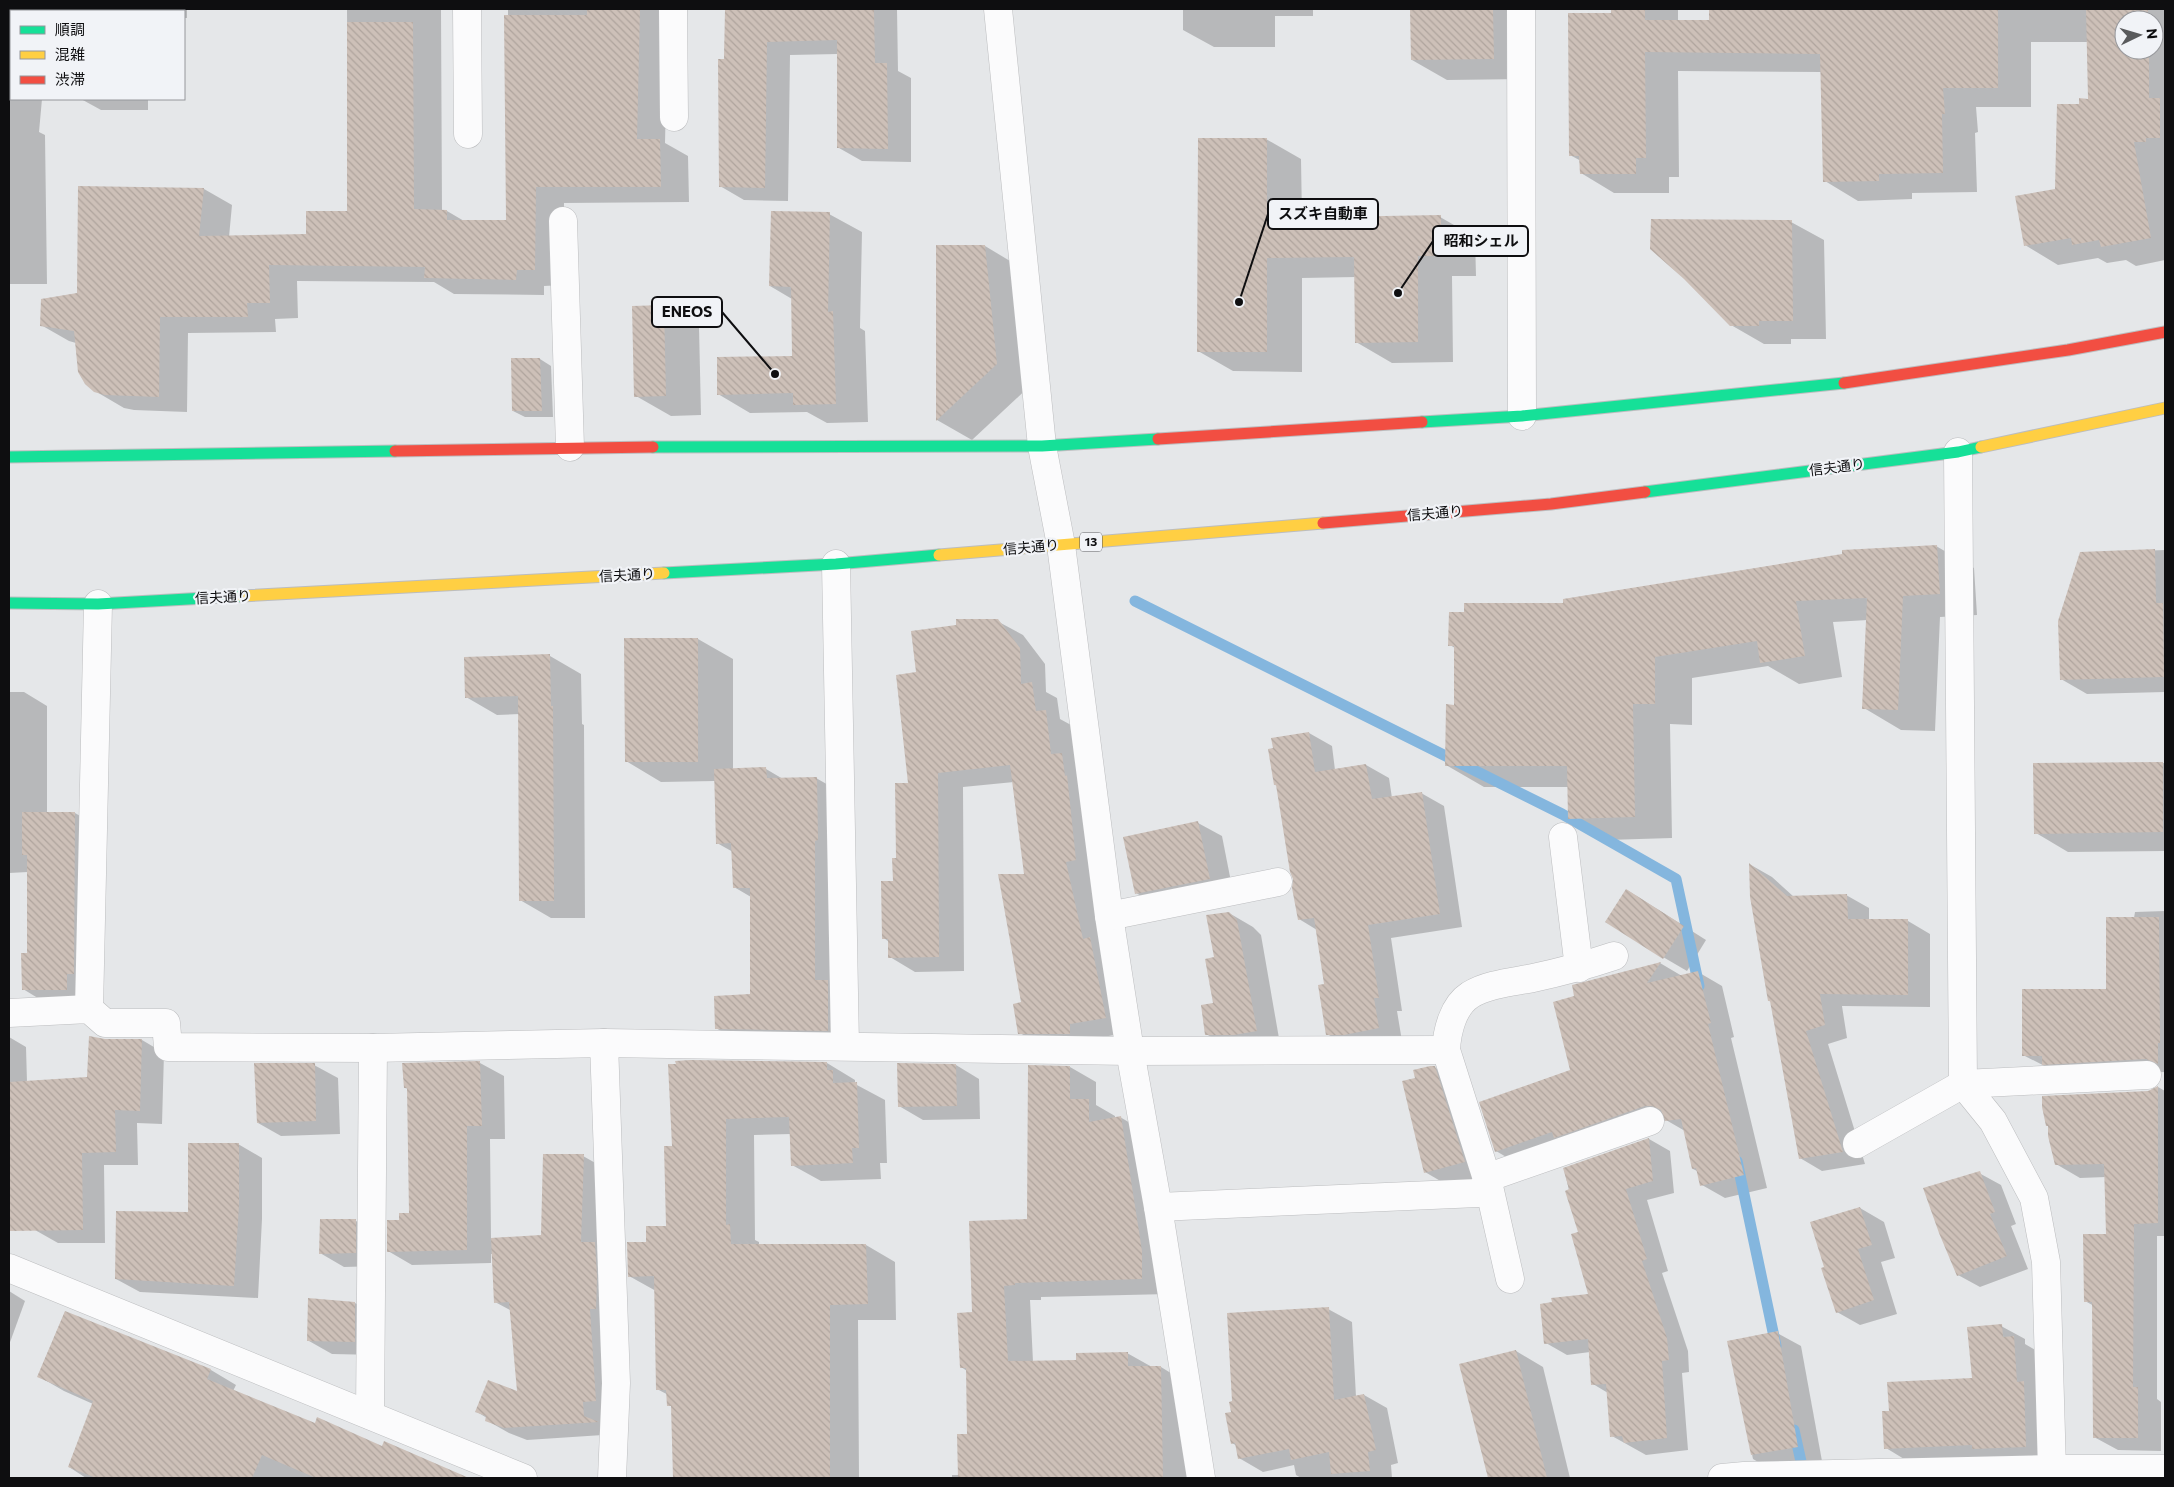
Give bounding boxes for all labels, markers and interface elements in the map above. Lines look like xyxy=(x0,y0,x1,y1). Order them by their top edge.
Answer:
legend xyxy=(10,10,185,100)
north arrow xyxy=(2114,10,2164,60)
text: 順調 xyxy=(55,20,85,38)
text: N xyxy=(2144,28,2161,40)
text: 混雑 xyxy=(55,45,85,63)
text: 渋滞 xyxy=(55,70,85,88)
callout: スズキ自動車 xyxy=(1268,199,1378,229)
text: スズキ自動車 xyxy=(1278,204,1368,222)
callout: 昭和シェル xyxy=(1433,226,1528,256)
text: 昭和シェル xyxy=(1443,231,1519,249)
callout: ENEOS xyxy=(652,297,722,327)
text: ENEOS xyxy=(662,302,712,320)
street label: 信夫通り xyxy=(1808,455,1866,478)
street label: 信夫通り xyxy=(1406,502,1464,523)
road number: 13 xyxy=(1080,532,1102,552)
street label: 信夫通り xyxy=(1002,536,1060,557)
street label: 信夫通り xyxy=(599,565,655,584)
street label: 信夫通り xyxy=(195,587,251,606)

